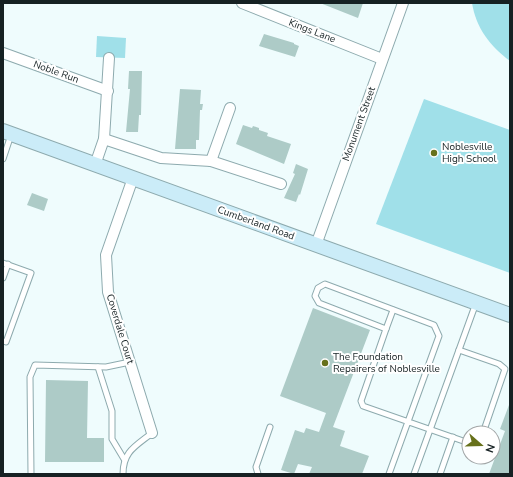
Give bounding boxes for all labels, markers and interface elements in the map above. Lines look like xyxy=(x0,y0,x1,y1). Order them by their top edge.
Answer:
street label: Kings Lane xyxy=(287,16,337,46)
street label: Noble Run xyxy=(31,57,81,87)
street label: Monument Street xyxy=(339,84,379,163)
place label: Noblesville High School xyxy=(442,140,497,166)
marker: Noblesville High School xyxy=(429,148,439,158)
street label: Cumberland Road xyxy=(215,203,297,244)
street label: Coverdale Court xyxy=(103,292,137,366)
place label: The Foundation Repairers of Noblesville xyxy=(333,350,440,376)
marker: The Foundation Repairers of Noblesville xyxy=(320,358,330,368)
north arrow xyxy=(461,425,501,465)
text: N xyxy=(481,442,498,455)

